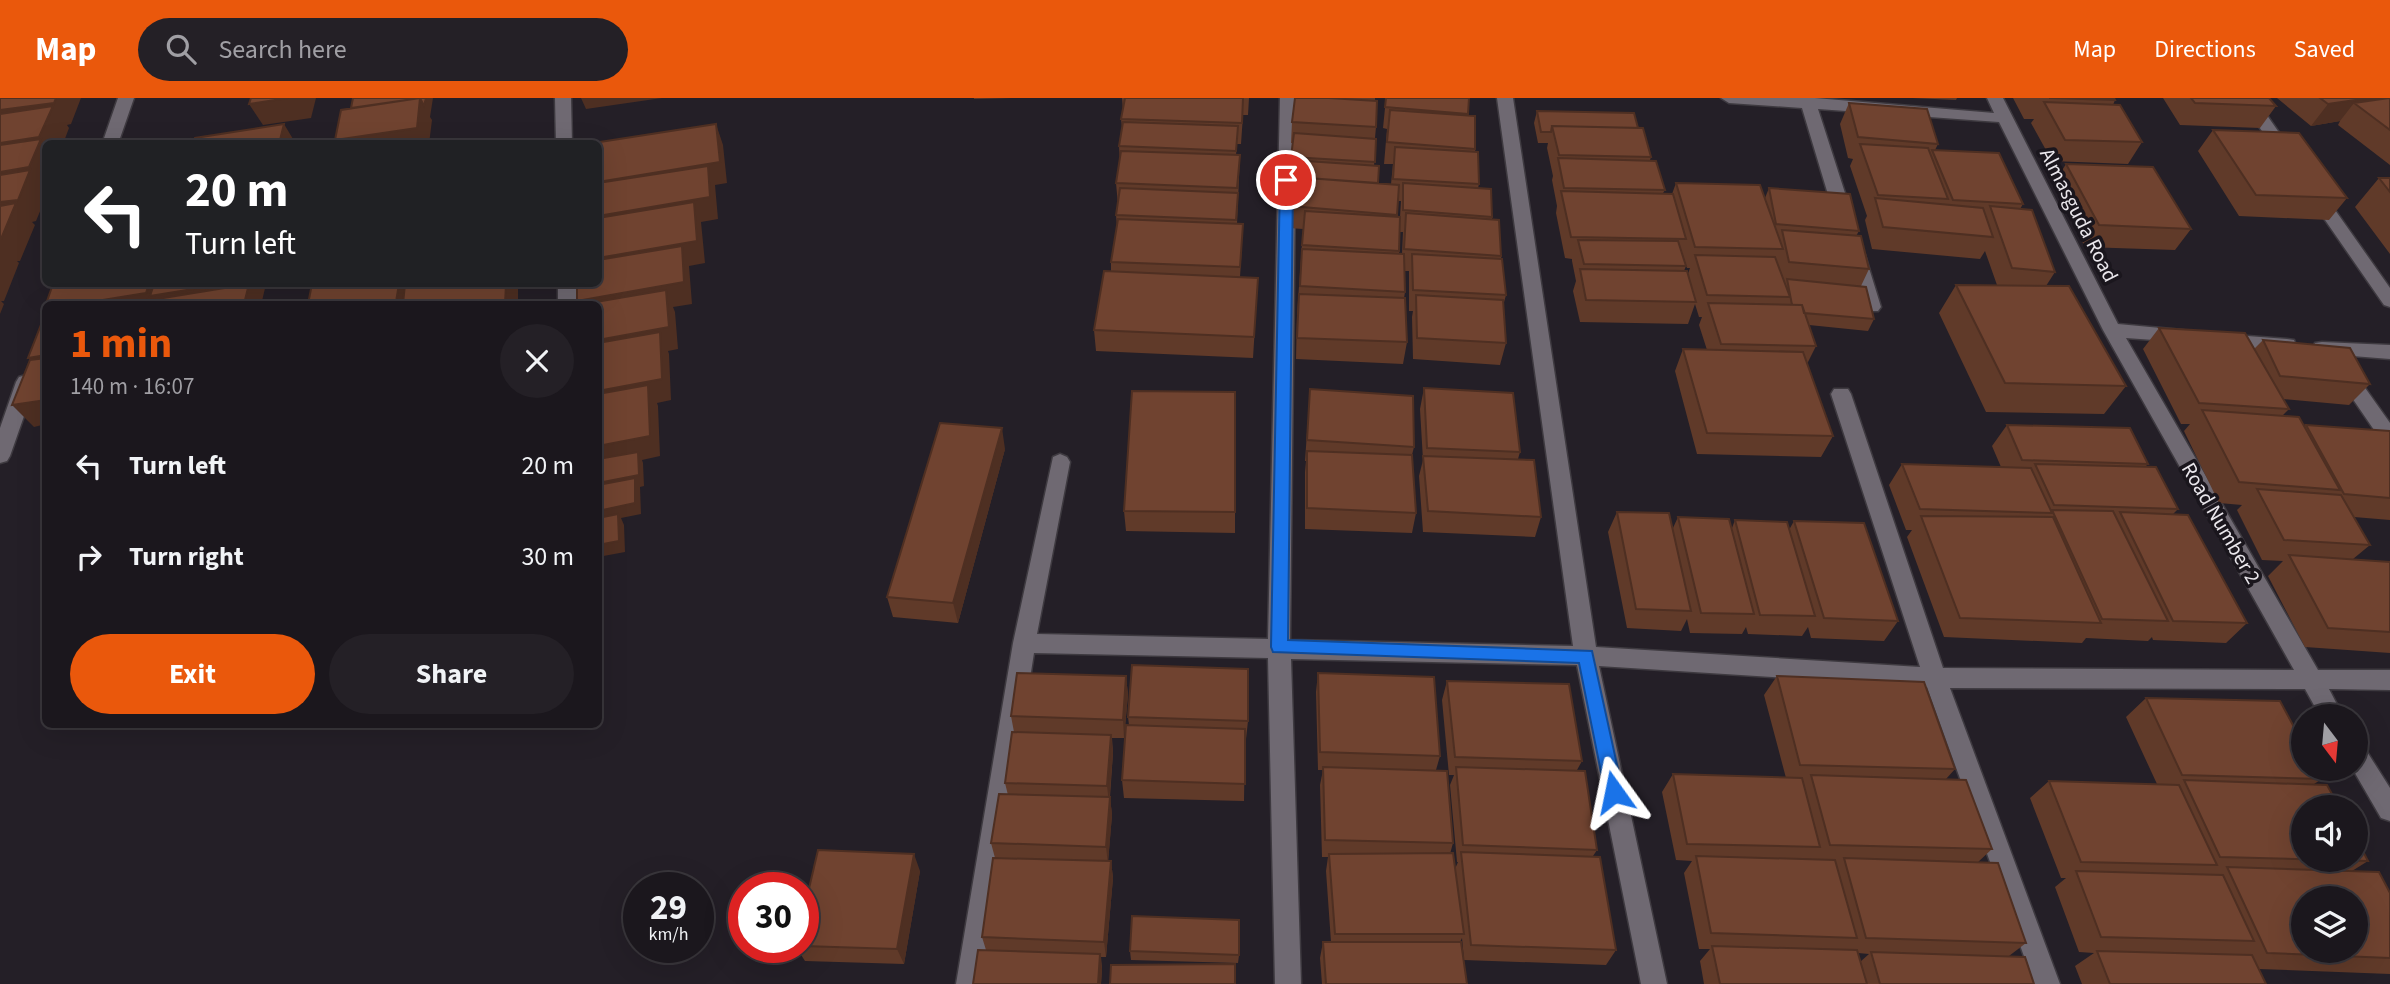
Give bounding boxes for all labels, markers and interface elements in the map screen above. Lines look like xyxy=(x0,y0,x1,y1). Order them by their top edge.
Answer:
search box xyxy=(138,18,628,81)
text: Map xyxy=(35,26,96,73)
icon: search xyxy=(162,30,200,68)
text: Search here xyxy=(218,31,347,68)
text: Map xyxy=(2073,32,2116,67)
text: Directions xyxy=(2154,32,2256,67)
text: Saved xyxy=(2294,32,2355,67)
street label: Almasguda Road xyxy=(2032,143,2126,287)
pin xyxy=(1256,150,1316,210)
text: 20 m xyxy=(185,156,289,226)
icon: arrive xyxy=(1267,161,1305,199)
icon: left xyxy=(70,168,161,259)
text: Turn left xyxy=(185,221,296,267)
text: 1 min xyxy=(70,314,172,374)
button: close xyxy=(500,324,574,398)
text: 140 m · 16:07 xyxy=(70,370,194,403)
icon: left xyxy=(70,447,108,485)
text: Turn left xyxy=(129,447,226,484)
text: 20 m xyxy=(521,447,574,484)
street label: Road Number 2 xyxy=(2174,457,2268,589)
icon: right xyxy=(70,538,108,576)
text: Turn right xyxy=(129,538,244,575)
text: 30 m xyxy=(521,538,574,575)
button: Exit xyxy=(70,634,315,714)
button: Share xyxy=(329,634,574,714)
north arrow xyxy=(2291,704,2368,780)
map controls xyxy=(2291,704,2368,963)
position arrow xyxy=(1577,755,1651,829)
button: sound xyxy=(2291,795,2368,872)
speed limit sign: 30 xyxy=(728,872,819,963)
text: 29 xyxy=(650,883,687,933)
button: layers xyxy=(2291,886,2368,963)
text: km/h xyxy=(649,922,688,947)

